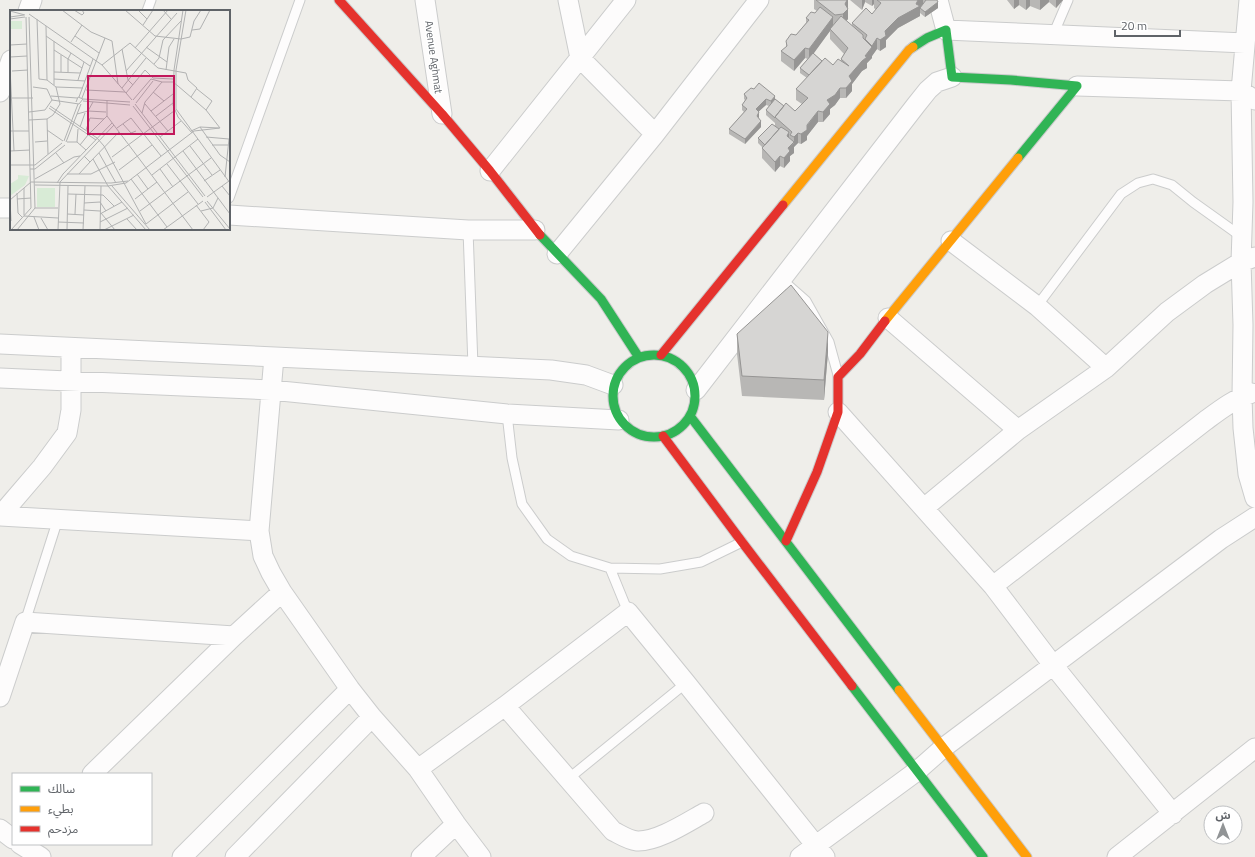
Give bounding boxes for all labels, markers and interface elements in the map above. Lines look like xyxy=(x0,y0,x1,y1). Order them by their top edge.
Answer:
inset map xyxy=(10,10,230,230)
scale bar xyxy=(1115,12,1180,38)
text: 20 m xyxy=(1121,16,1147,35)
street label: Avenue Aghmat xyxy=(421,20,447,95)
legend xyxy=(12,773,152,845)
text: سالك xyxy=(48,779,75,798)
text: بطيء xyxy=(48,799,74,819)
north arrow xyxy=(1203,805,1243,845)
text: ش xyxy=(1215,807,1231,823)
text: مزدحم xyxy=(48,819,78,838)

